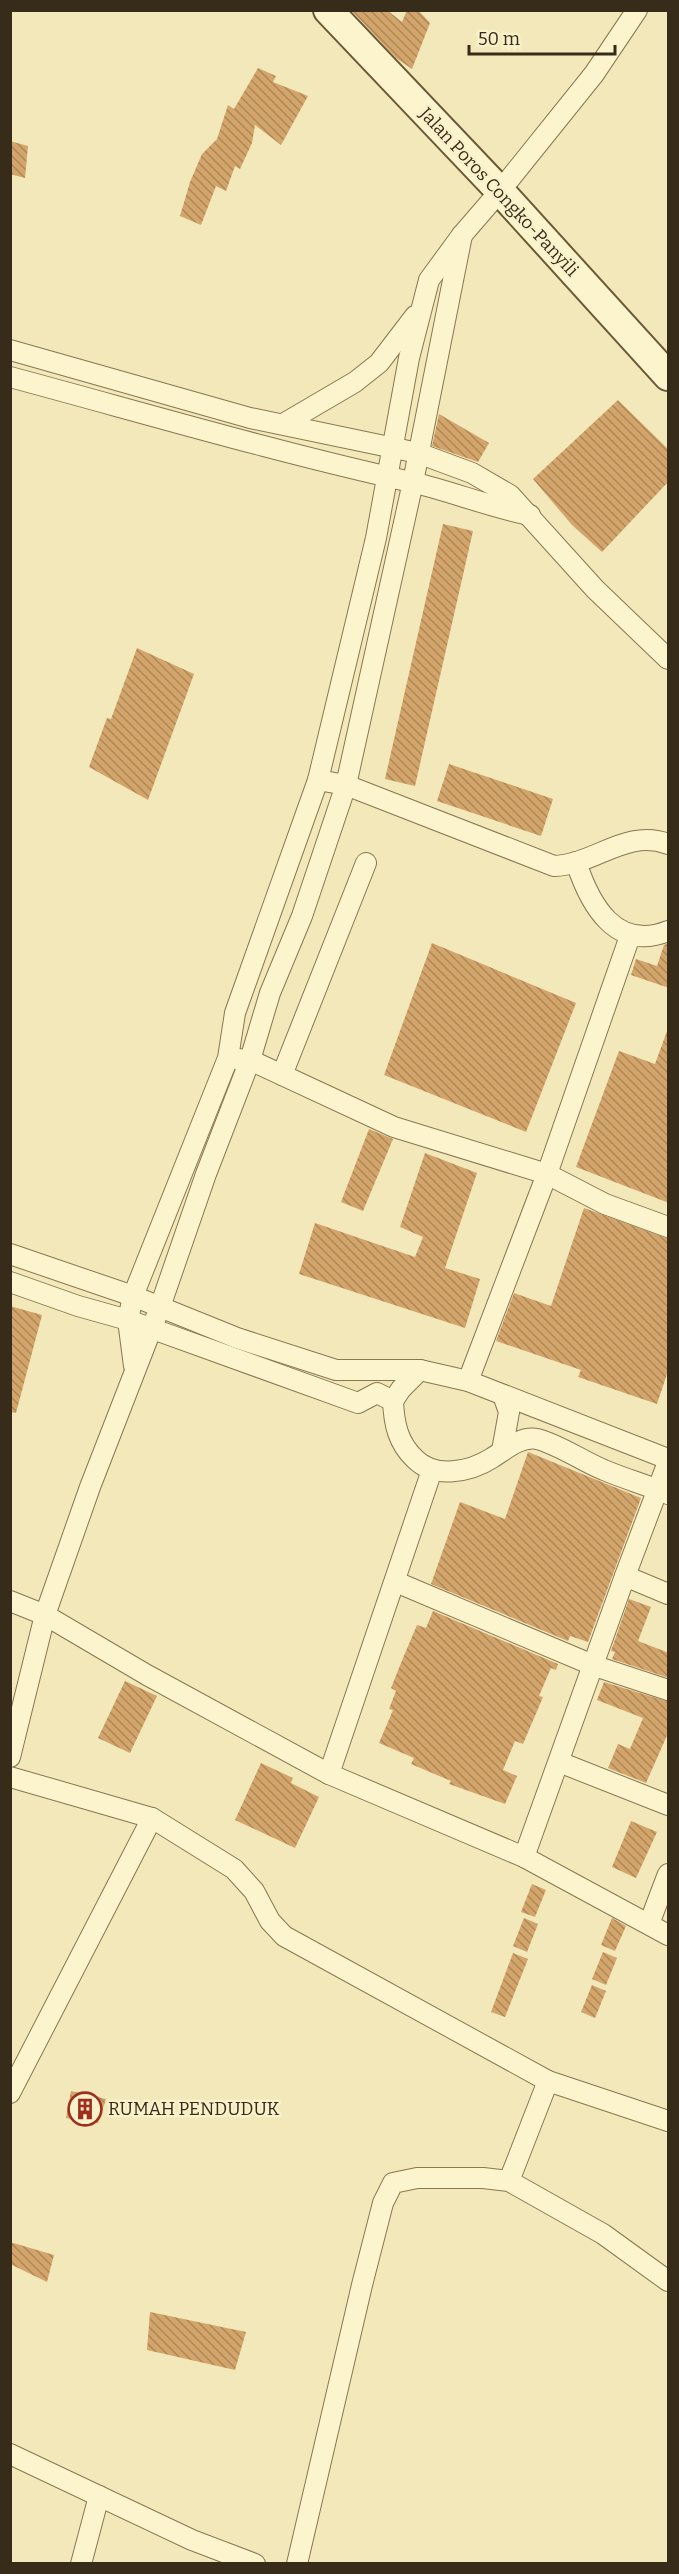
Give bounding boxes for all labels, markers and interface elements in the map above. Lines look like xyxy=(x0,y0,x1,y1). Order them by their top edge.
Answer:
scale bar xyxy=(469,18,614,56)
text: 50 m xyxy=(478,28,520,50)
street label: Jalan Poros Congko-Panyili xyxy=(414,102,583,281)
building icon: RUMAH PENDUDUK xyxy=(67,2091,103,2127)
place label: RUMAH PENDUDUK xyxy=(108,2098,280,2120)

